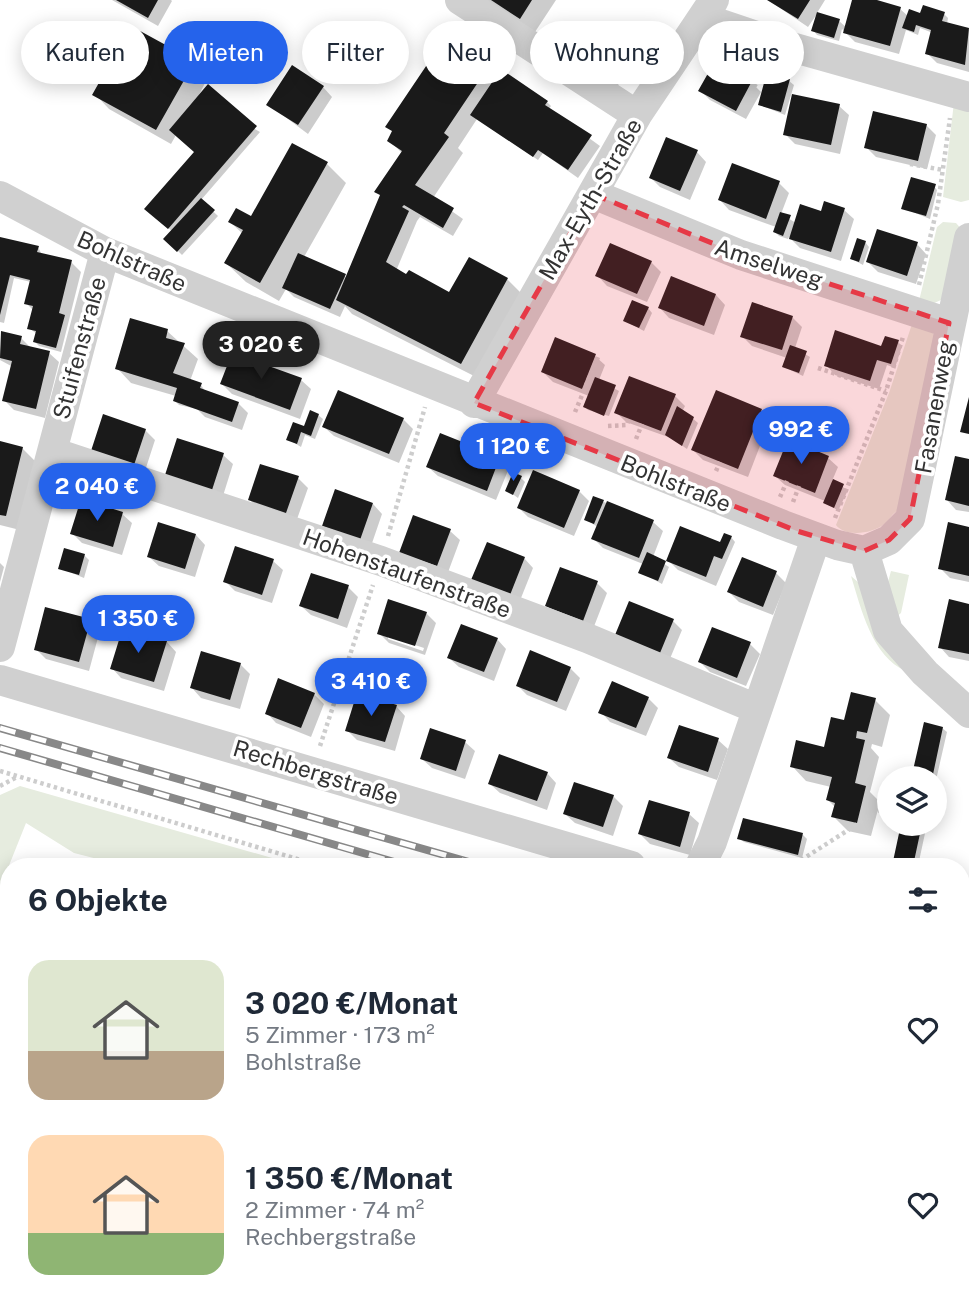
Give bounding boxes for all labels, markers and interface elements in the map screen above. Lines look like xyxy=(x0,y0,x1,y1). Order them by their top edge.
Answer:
chip: Kaufen xyxy=(21,21,149,84)
chip: Mieten xyxy=(163,21,288,84)
chip: Filter xyxy=(302,21,409,84)
chip: Neu xyxy=(423,21,516,84)
chip: Wohnung xyxy=(530,21,684,84)
chip: Haus xyxy=(698,21,804,84)
street label: Max-Eyth-Straße xyxy=(533,113,647,285)
street label: Bohlstraße xyxy=(73,225,191,297)
street label: Amselweg xyxy=(711,233,827,293)
street label: Stuifenstraße xyxy=(47,274,111,422)
pin: 3 020 € xyxy=(196,322,326,381)
text: 3 020 € xyxy=(219,330,303,357)
street label: Fasanenweg xyxy=(909,338,959,476)
pin: 992 € xyxy=(752,406,850,466)
text: 992 € xyxy=(768,415,834,442)
pin: 1 120 € xyxy=(448,424,578,483)
text: 1 120 € xyxy=(476,432,550,459)
street label: Bohlstraße xyxy=(617,449,735,517)
pin: 2 040 € xyxy=(32,463,162,523)
text: 2 040 € xyxy=(55,472,139,499)
street label: Hohenstaufenstraße xyxy=(299,523,515,623)
pin: 1 350 € xyxy=(73,596,203,655)
text: 1 350 € xyxy=(98,604,178,631)
pin: 3 410 € xyxy=(306,658,436,718)
text: 3 410 € xyxy=(331,667,411,694)
street label: Rechbergstraße xyxy=(230,734,402,810)
map controls xyxy=(877,766,947,836)
button: layers xyxy=(877,766,947,836)
icon: filters xyxy=(904,881,942,919)
text: 6 Objekte xyxy=(28,882,168,918)
text: 3 020 €/Monat xyxy=(245,985,458,1021)
icon: home xyxy=(84,988,168,1072)
icon: heart xyxy=(904,1011,942,1049)
text: 5 Zimmer · 173 m² xyxy=(245,1021,435,1048)
text: Bohlstraße xyxy=(245,1048,362,1075)
text: 1 350 €/Monat xyxy=(245,1160,453,1196)
icon: home xyxy=(84,1163,168,1247)
icon: heart xyxy=(904,1186,942,1224)
text: 2 Zimmer · 74 m² xyxy=(245,1196,424,1223)
text: Rechbergstraße xyxy=(245,1223,416,1250)

